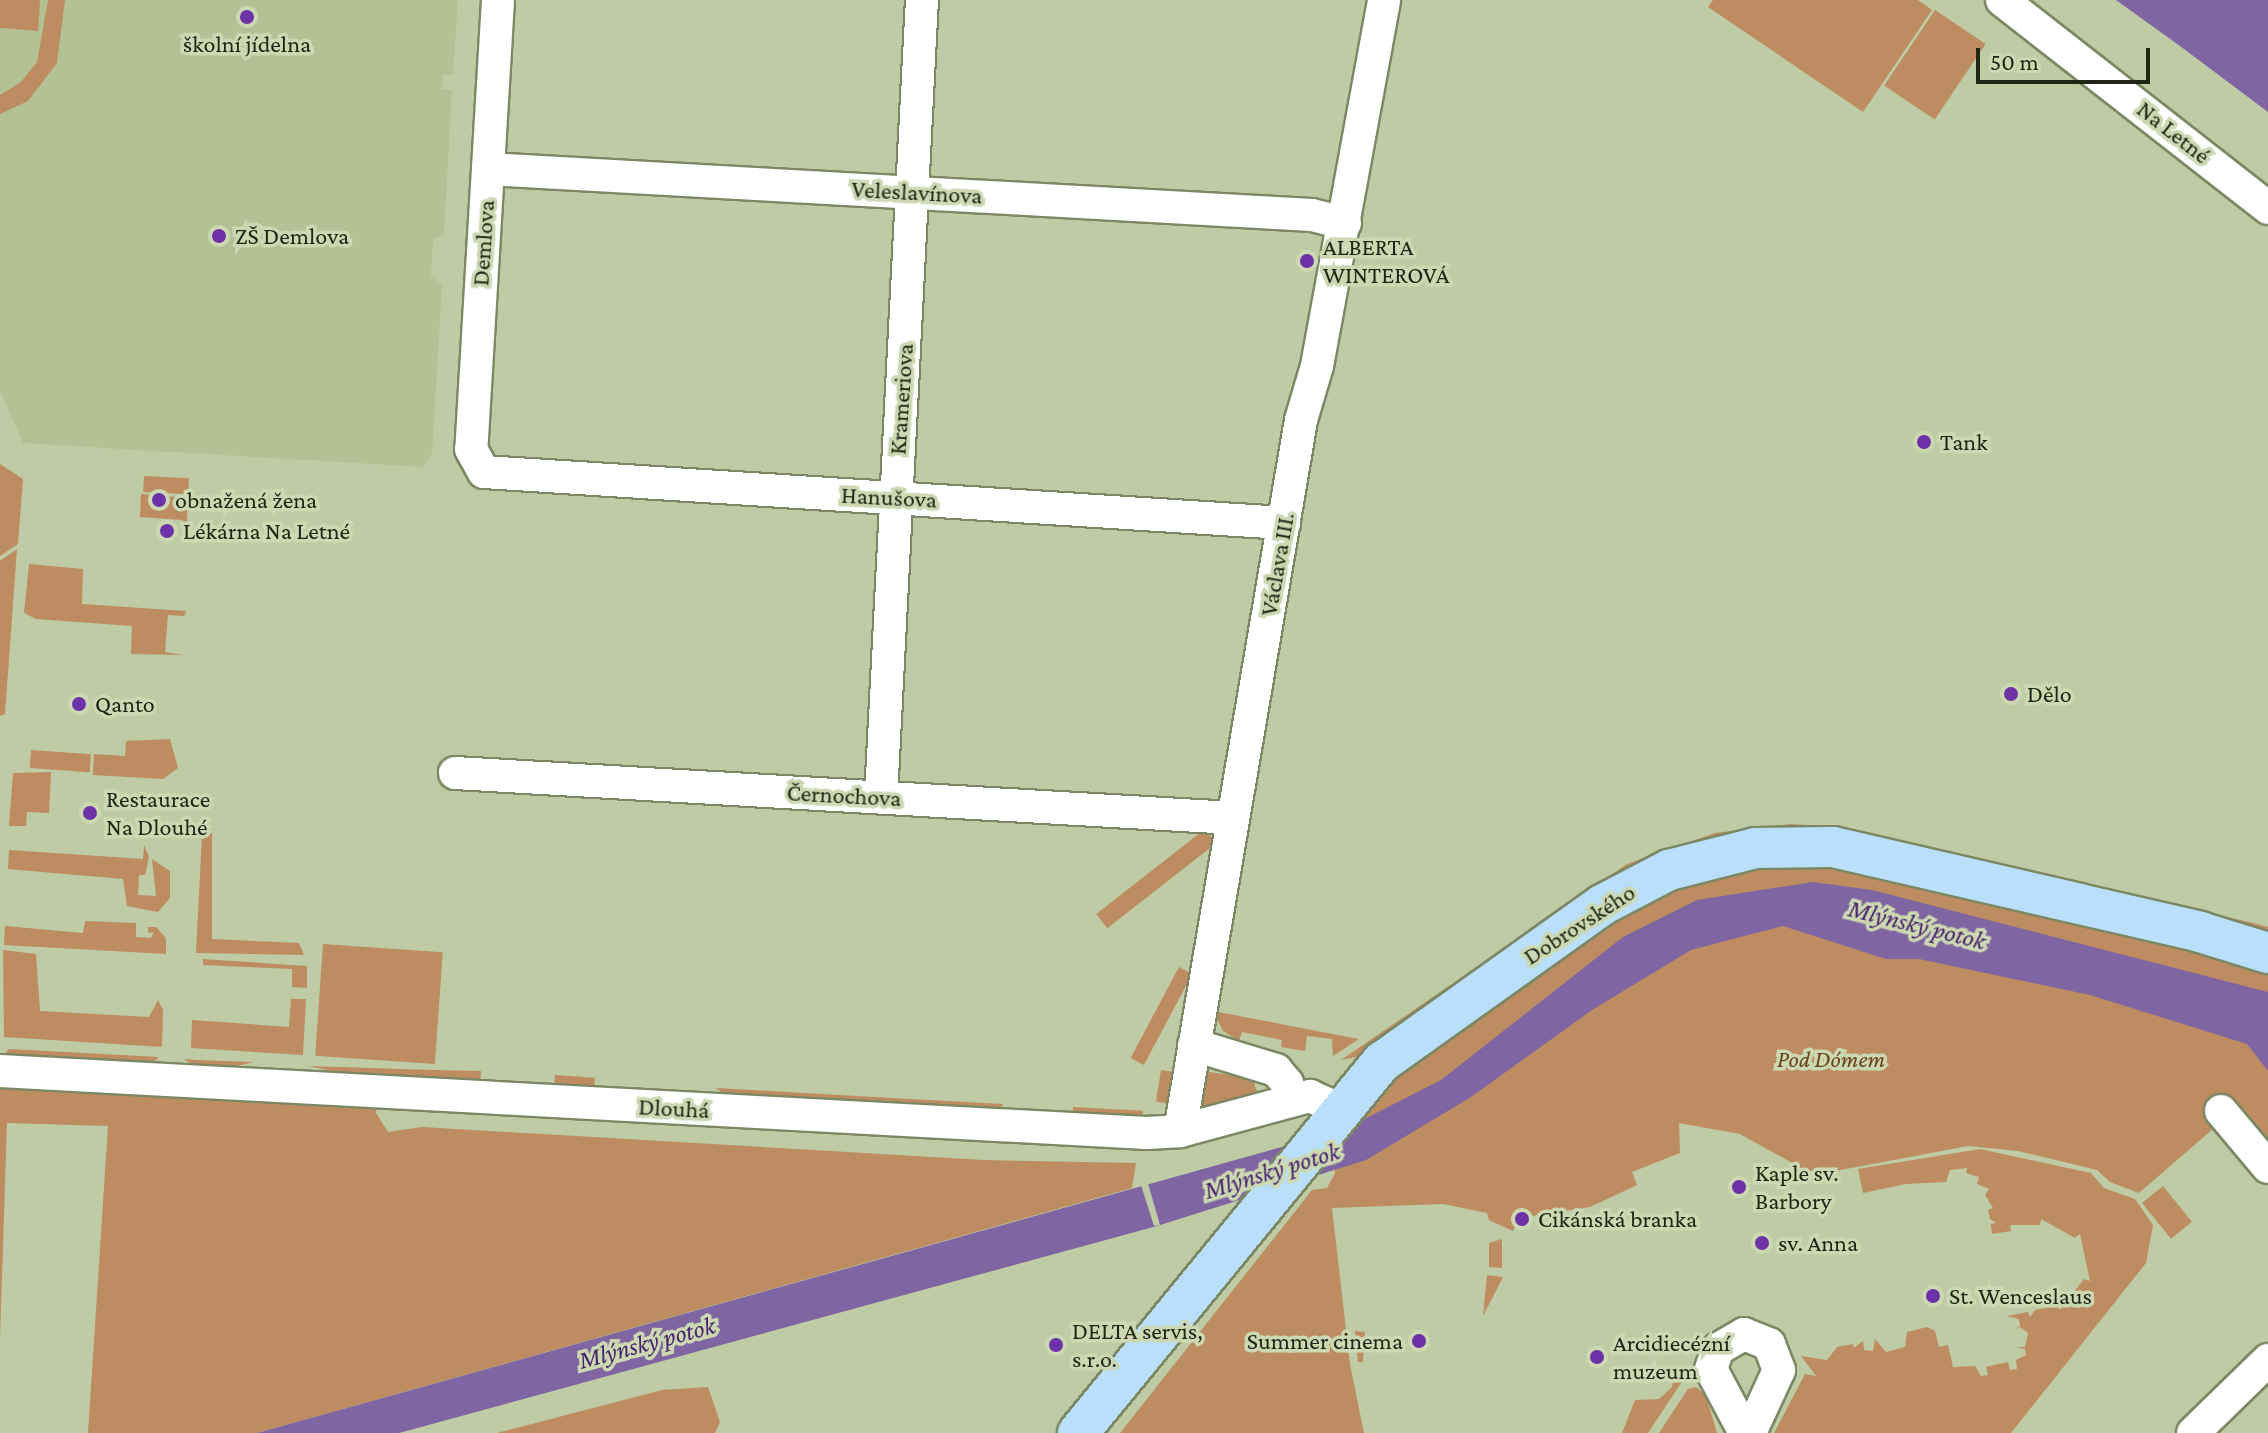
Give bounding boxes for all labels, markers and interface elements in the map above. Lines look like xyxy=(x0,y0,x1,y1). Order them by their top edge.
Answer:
marker: školní jídelna xyxy=(238,8,256,26)
place label: školní jídelna xyxy=(183,30,311,58)
scale bar xyxy=(1980,32,2154,82)
text: 50 m xyxy=(1990,48,2039,75)
street label: Na Letné xyxy=(2132,94,2216,170)
street label: Veleslavínova xyxy=(851,174,983,210)
street label: Demlova xyxy=(466,199,500,287)
place label: ZŠ Demlova xyxy=(235,222,349,250)
marker: ZŠ Demlova xyxy=(210,227,228,245)
place label: ALBERTA WINTEROVÁ xyxy=(1323,233,1449,289)
marker: ALBERTA WINTEROVÁ xyxy=(1298,252,1316,270)
street label: Krameriova xyxy=(883,342,919,456)
place label: Tank xyxy=(1940,428,1988,456)
marker: Tank xyxy=(1915,433,1933,451)
street label: Hanušova xyxy=(840,480,938,514)
place label: obnažená žena xyxy=(175,486,317,514)
marker: obnažená žena xyxy=(150,491,168,509)
street label: Václava III. xyxy=(1254,510,1300,618)
place label: Lékárna Na Letné xyxy=(183,517,350,545)
marker: Lékárna Na Letné xyxy=(158,522,176,540)
place label: Dělo xyxy=(2027,680,2072,708)
marker: Dělo xyxy=(2002,685,2020,703)
place label: Qanto xyxy=(95,690,155,718)
marker: Qanto xyxy=(70,695,88,713)
street label: Černochova xyxy=(786,778,902,812)
place label: Restaurace Na Dlouhé xyxy=(106,785,210,841)
marker: Restaurace Na Dlouhé xyxy=(81,804,99,822)
street label: Dobrovského xyxy=(1518,877,1640,971)
water label: Mlýnský potok xyxy=(1845,893,1989,957)
park label: Pod Dómem xyxy=(1777,1045,1885,1073)
street label: Dlouhá xyxy=(638,1092,710,1124)
water label: Mlýnský potok xyxy=(1200,1136,1344,1206)
place label: Kaple sv. Barbory xyxy=(1755,1159,1839,1215)
marker: Kaple sv. Barbory xyxy=(1730,1178,1748,1196)
place label: Cikánská branka xyxy=(1538,1205,1697,1233)
marker: Cikánská branka xyxy=(1513,1210,1531,1228)
place label: sv. Anna xyxy=(1778,1229,1858,1257)
marker: sv. Anna xyxy=(1753,1234,1771,1252)
place label: St. Wenceslaus xyxy=(1949,1282,2092,1310)
marker: St. Wenceslaus xyxy=(1924,1287,1942,1305)
water label: Mlýnský potok xyxy=(575,1310,719,1376)
place label: DELTA servis, s.r.o. xyxy=(1072,1317,1203,1373)
place label: Summer cinema xyxy=(1247,1327,1403,1355)
place label: Arcidiecézní muzeum xyxy=(1613,1329,1730,1385)
marker: Summer cinema xyxy=(1410,1332,1428,1350)
marker: DELTA servis, s.r.o. xyxy=(1047,1336,1065,1354)
marker: Arcidiecézní muzeum xyxy=(1588,1348,1606,1366)

